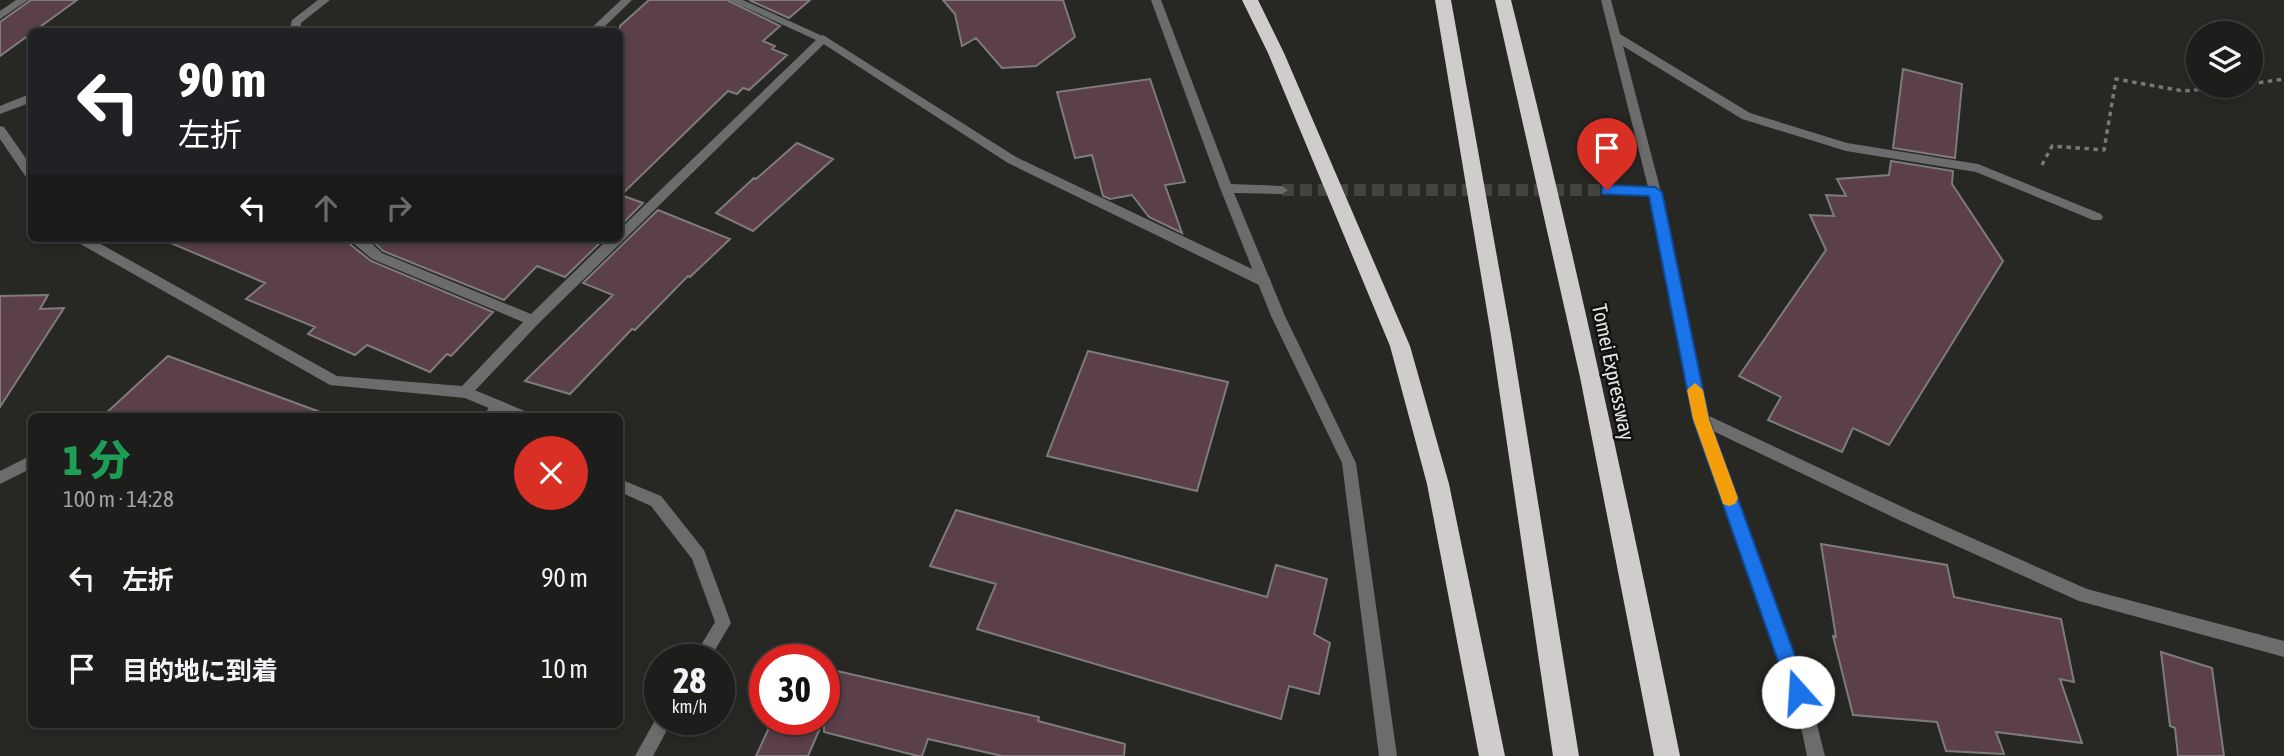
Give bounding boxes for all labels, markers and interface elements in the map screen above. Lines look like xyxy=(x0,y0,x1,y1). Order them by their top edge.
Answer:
map controls xyxy=(2186,21,2263,98)
button: layers xyxy=(2186,21,2263,98)
text: 90 m xyxy=(178,51,266,107)
icon: left xyxy=(63,56,154,147)
text: 左折 xyxy=(178,116,242,153)
pin xyxy=(1577,118,1637,190)
icon: arrive xyxy=(1588,129,1626,167)
icon: left xyxy=(234,189,272,227)
icon: ahead xyxy=(307,189,345,227)
icon: right xyxy=(380,189,418,227)
street label: Tomei Expressway xyxy=(1588,302,1640,443)
text: 1 分 xyxy=(63,436,131,484)
button: close xyxy=(514,436,588,510)
text: 100 m · 14:28 xyxy=(63,486,174,512)
icon: left xyxy=(63,559,101,597)
text: 90 m xyxy=(541,563,588,593)
text: 左折 xyxy=(122,565,174,595)
speed limit sign: 30 xyxy=(749,644,840,735)
icon: arrive xyxy=(63,650,101,688)
text: 10 m xyxy=(541,654,588,684)
position arrow xyxy=(1761,655,1835,729)
text: 目的地に到着 xyxy=(122,656,278,686)
text: 28 xyxy=(673,660,706,700)
text: km/h xyxy=(672,696,707,717)

